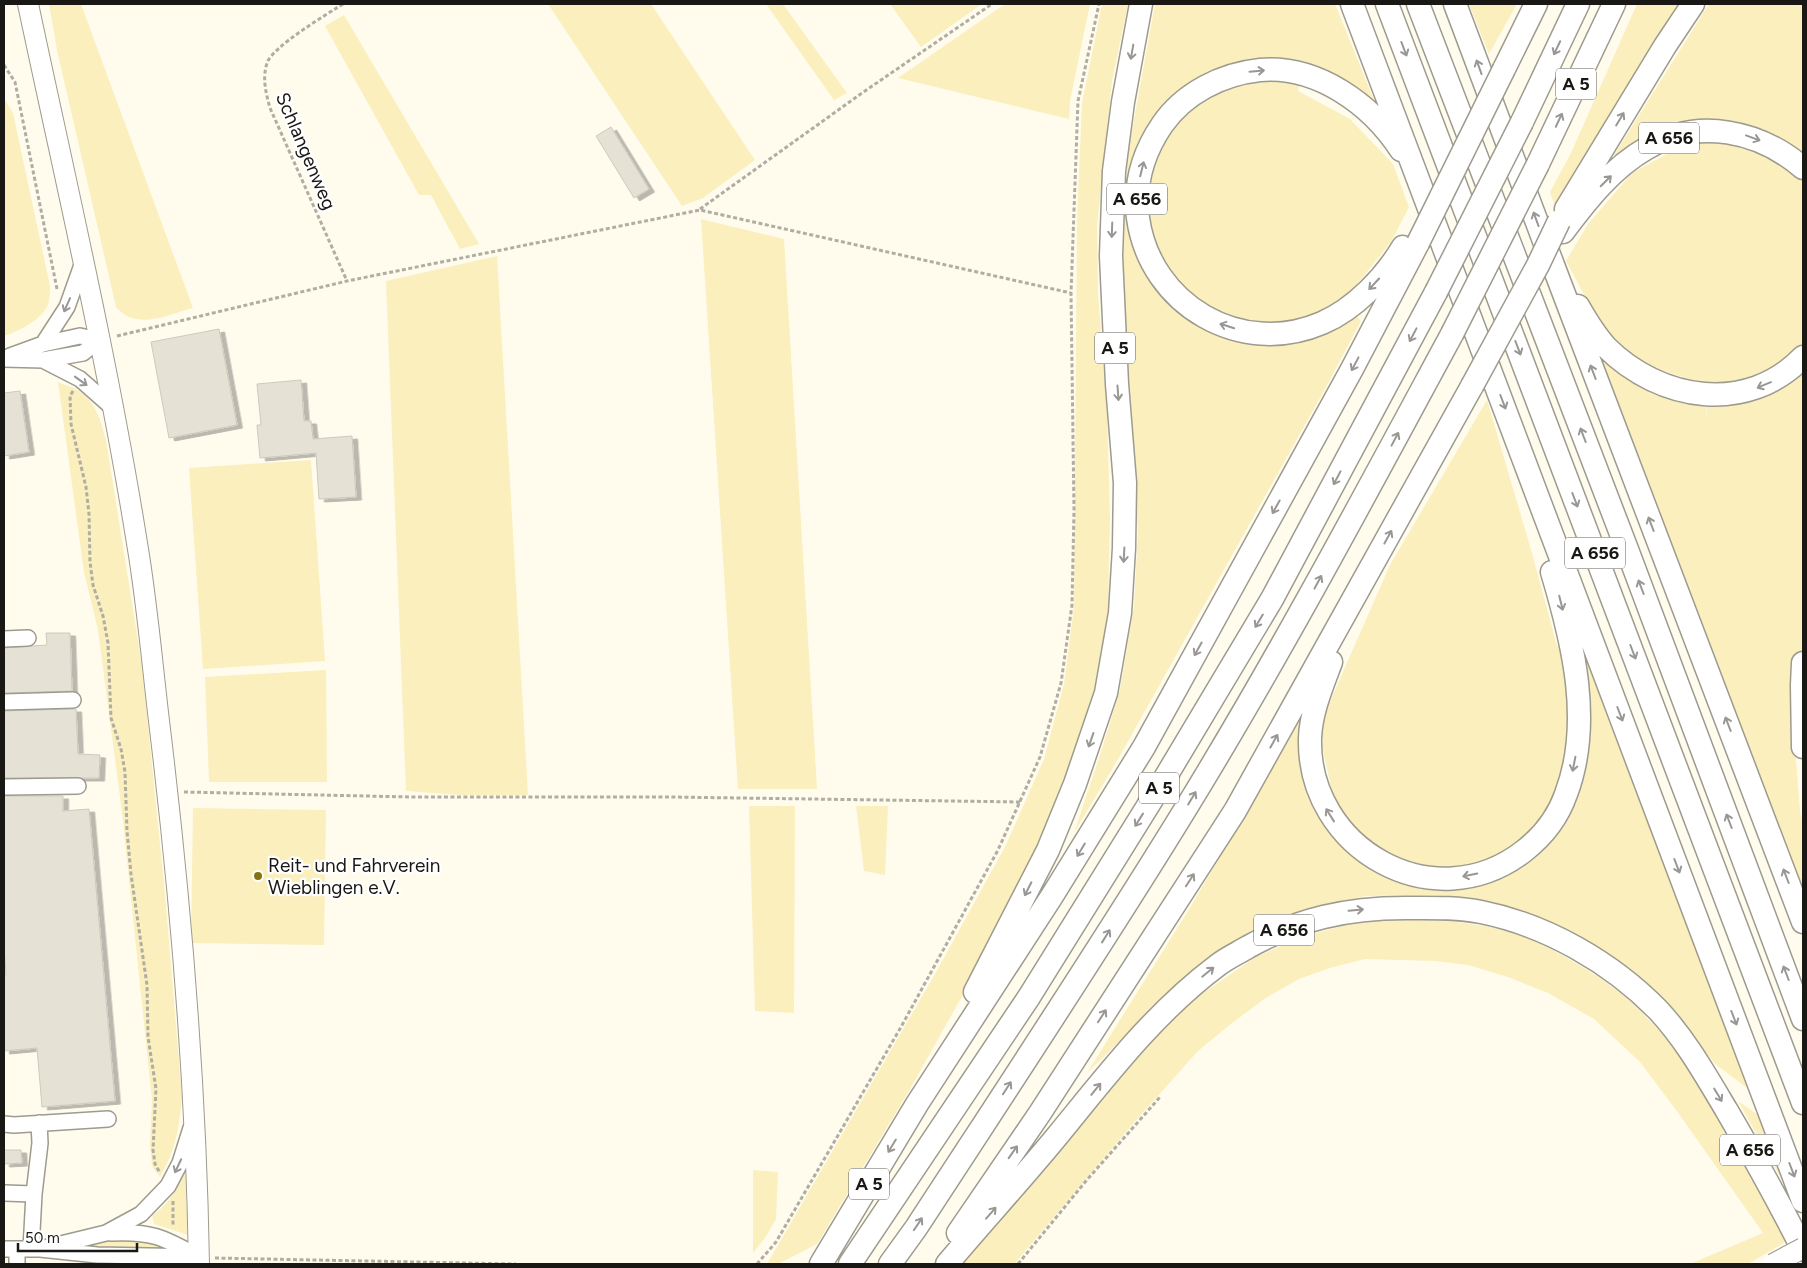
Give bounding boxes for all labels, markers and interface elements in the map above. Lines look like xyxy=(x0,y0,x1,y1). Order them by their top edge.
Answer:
one-way arrow xyxy=(1552,40,1561,55)
one-way arrow xyxy=(1400,41,1409,56)
one-way arrow xyxy=(1127,43,1136,59)
one-way arrow xyxy=(1474,60,1483,75)
one-way arrow xyxy=(1249,66,1265,75)
road number: A 5 xyxy=(1556,68,1596,100)
street label: Schlangenweg xyxy=(271,89,341,213)
one-way arrow xyxy=(1555,113,1564,128)
one-way arrow xyxy=(1616,113,1626,127)
road number: A 656 xyxy=(1639,122,1699,154)
one-way arrow xyxy=(1744,134,1760,143)
one-way arrow xyxy=(1137,162,1147,178)
one-way arrow xyxy=(1600,175,1612,187)
road number: A 656 xyxy=(1107,183,1167,214)
one-way arrow xyxy=(1530,212,1539,227)
one-way arrow xyxy=(1107,222,1117,238)
one-way arrow xyxy=(1368,278,1380,290)
one-way arrow xyxy=(61,297,71,312)
one-way arrow xyxy=(1220,321,1236,331)
one-way arrow xyxy=(1408,327,1418,342)
road number: A 5 xyxy=(1095,332,1135,363)
one-way arrow xyxy=(1514,341,1523,356)
one-way arrow xyxy=(1349,356,1359,371)
one-way arrow xyxy=(1588,365,1597,380)
one-way arrow xyxy=(74,376,88,386)
one-way arrow xyxy=(1757,380,1772,390)
one-way arrow xyxy=(1113,384,1122,400)
one-way arrow xyxy=(1498,394,1508,409)
one-way arrow xyxy=(1578,428,1587,443)
one-way arrow xyxy=(1391,432,1400,447)
one-way arrow xyxy=(1331,470,1341,485)
one-way arrow xyxy=(1571,492,1580,508)
one-way arrow xyxy=(1271,499,1281,514)
one-way arrow xyxy=(1646,516,1655,532)
one-way arrow xyxy=(1384,530,1394,545)
road number: A 656 xyxy=(1565,538,1625,568)
one-way arrow xyxy=(1119,547,1128,563)
one-way arrow xyxy=(1314,575,1323,590)
one-way arrow xyxy=(1636,580,1645,595)
one-way arrow xyxy=(1557,595,1566,611)
one-way arrow xyxy=(1253,613,1263,627)
one-way arrow xyxy=(1193,641,1202,656)
one-way arrow xyxy=(1629,644,1638,660)
one-way arrow xyxy=(1616,706,1625,721)
one-way arrow xyxy=(1723,717,1732,733)
one-way arrow xyxy=(1085,731,1095,747)
one-way arrow xyxy=(1269,733,1279,748)
one-way arrow xyxy=(1569,755,1578,771)
road number: A 5 xyxy=(1139,772,1179,804)
one-way arrow xyxy=(1187,791,1197,805)
one-way arrow xyxy=(1325,808,1335,822)
one-way arrow xyxy=(1134,813,1145,827)
one-way arrow xyxy=(1724,814,1733,829)
one-way arrow xyxy=(1075,842,1085,856)
place label: Reit- und Fahrverein Wieblingen e.V. xyxy=(268,854,440,899)
one-way arrow xyxy=(1673,858,1682,873)
one-way arrow xyxy=(1781,869,1790,884)
marker: Reit- und Fahrverein Wieblingen e.V. xyxy=(252,870,264,882)
one-way arrow xyxy=(1463,871,1479,880)
one-way arrow xyxy=(1186,873,1196,887)
one-way arrow xyxy=(1023,881,1032,896)
one-way arrow xyxy=(1348,906,1364,915)
road number: A 656 xyxy=(1254,914,1314,946)
one-way arrow xyxy=(1101,929,1111,943)
one-way arrow xyxy=(1781,966,1790,981)
one-way arrow xyxy=(1201,967,1214,978)
one-way arrow xyxy=(1098,1010,1108,1024)
one-way arrow xyxy=(1730,1010,1739,1025)
one-way arrow xyxy=(1002,1082,1012,1096)
one-way arrow xyxy=(1090,1083,1101,1096)
one-way arrow xyxy=(1713,1088,1723,1102)
road number: A 656 xyxy=(1720,1134,1780,1166)
one-way arrow xyxy=(887,1138,897,1152)
one-way arrow xyxy=(1008,1145,1018,1159)
one-way arrow xyxy=(172,1158,182,1173)
one-way arrow xyxy=(1787,1162,1797,1177)
road number: A 5 xyxy=(849,1168,889,1200)
one-way arrow xyxy=(985,1207,996,1220)
one-way arrow xyxy=(913,1218,923,1232)
scale bar xyxy=(18,1220,136,1252)
text: 50 m xyxy=(25,1229,60,1247)

